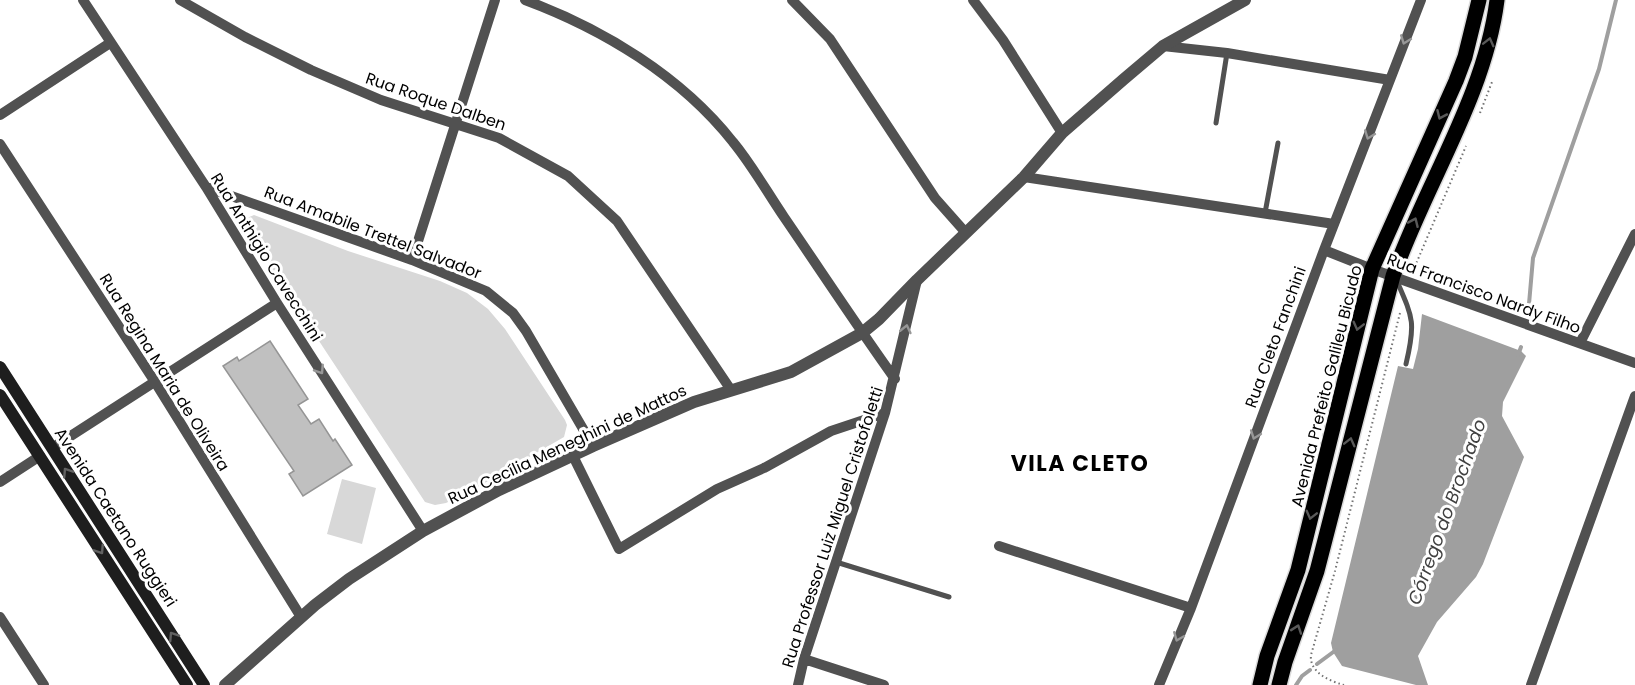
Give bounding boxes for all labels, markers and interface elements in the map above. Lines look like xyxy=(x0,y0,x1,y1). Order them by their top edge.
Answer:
one-way arrow xyxy=(1400,34,1413,45)
one-way arrow xyxy=(1482,37,1494,48)
street label: Rua Roque Dalben xyxy=(362,67,509,136)
one-way arrow xyxy=(1436,109,1448,120)
one-way arrow xyxy=(1363,129,1376,140)
street label: Rua Anthigio Cavecchini xyxy=(205,168,328,346)
street label: Rua Amabile Trettel Salvador xyxy=(261,180,485,285)
one-way arrow xyxy=(1407,217,1419,228)
street label: Rua Francisco Nardy Filho xyxy=(1384,248,1584,339)
street label: Rua Cleto Fanchini xyxy=(1239,263,1312,411)
street label: Avenida Prefeito Galileu Bicudo xyxy=(1285,263,1368,510)
street label: Rua Regina Maria de Oliveira xyxy=(94,269,235,476)
one-way arrow xyxy=(1353,321,1366,331)
one-way arrow xyxy=(898,324,911,334)
one-way arrow xyxy=(312,364,324,374)
street label: Rua Cecília Meneghini de Mattos xyxy=(444,379,690,510)
street label: Rua Professor Luiz Miguel Cristofoletti xyxy=(776,384,889,671)
water label: Córrego do Brochado xyxy=(1401,416,1492,608)
street label: Avenida Caetano Ruggieri xyxy=(49,423,182,611)
one-way arrow xyxy=(1249,429,1262,440)
one-way arrow xyxy=(1343,437,1356,447)
district label: VILA CLETO xyxy=(1011,448,1149,479)
one-way arrow xyxy=(64,467,75,478)
one-way arrow xyxy=(1306,510,1319,520)
one-way arrow xyxy=(93,543,104,554)
one-way arrow xyxy=(1289,624,1302,635)
one-way arrow xyxy=(1173,631,1185,642)
one-way arrow xyxy=(168,632,180,642)

